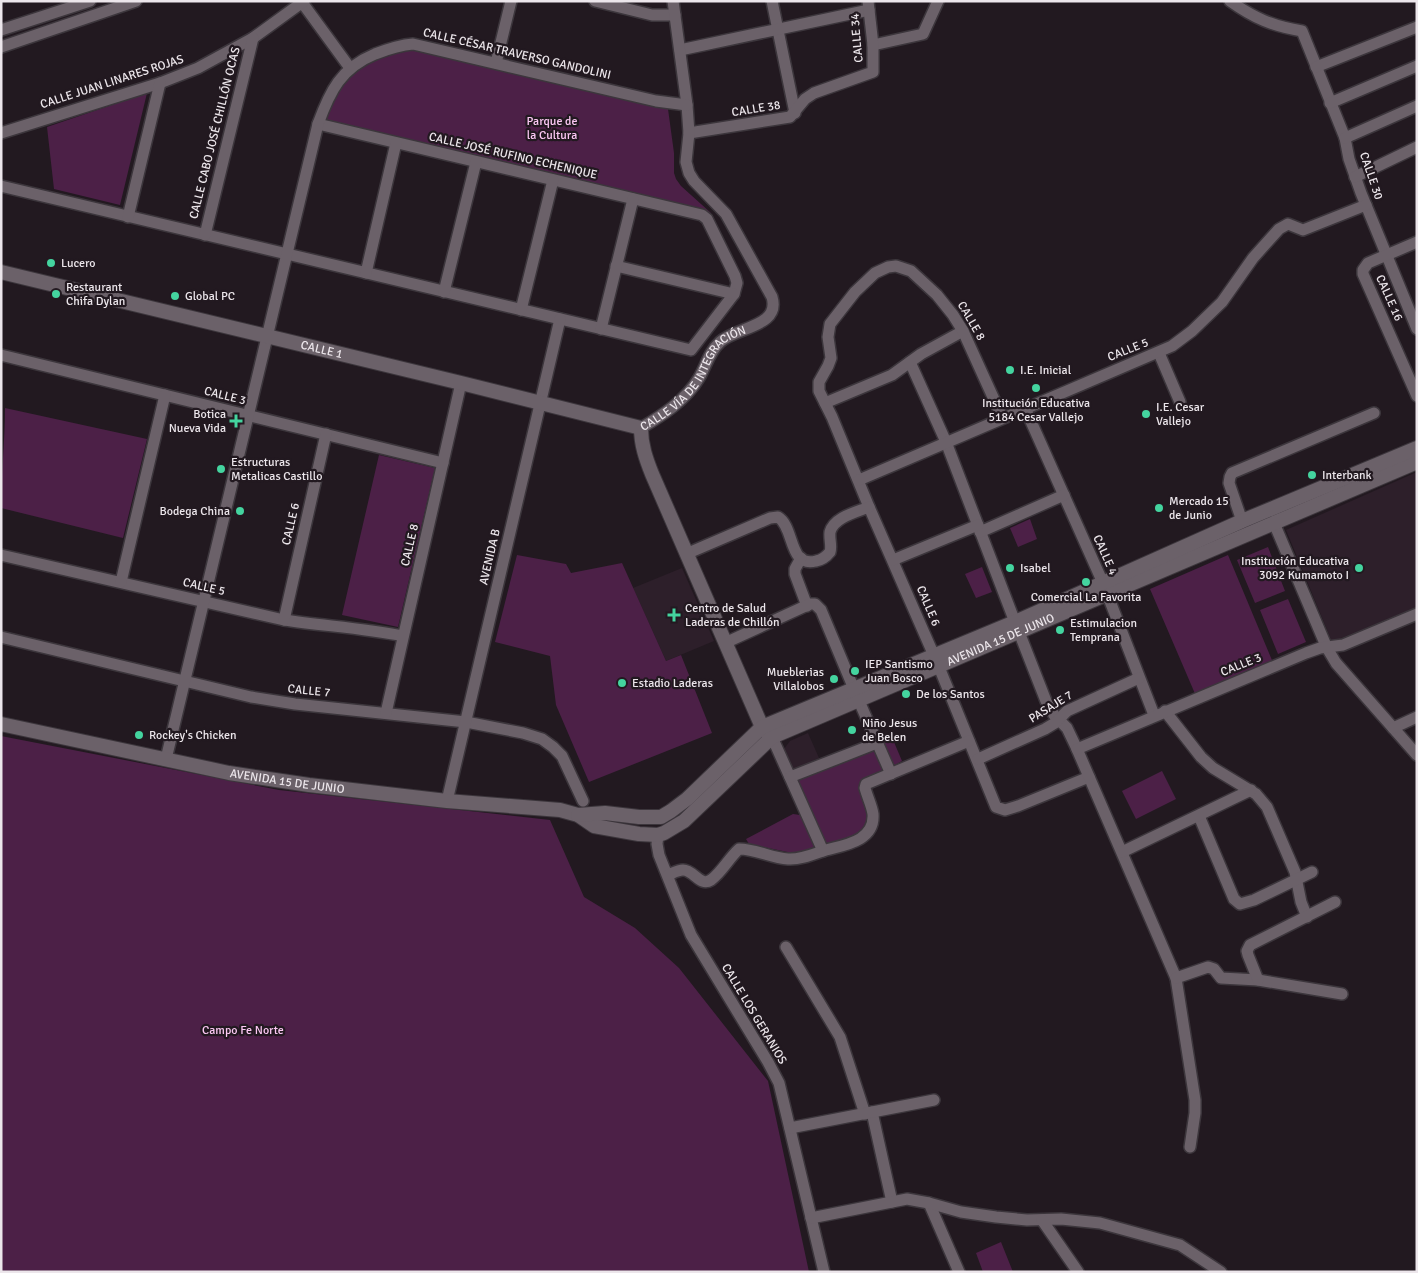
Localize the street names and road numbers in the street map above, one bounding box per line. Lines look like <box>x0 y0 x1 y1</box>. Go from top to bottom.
street label: CALLE 34 <box>847 12 867 63</box>
street label: CALLE CÉSAR TRAVERSO GANDOLINI <box>422 25 612 83</box>
street label: CALLE CABO JOSÉ CHILLÓN OCAS <box>186 45 244 221</box>
street label: CALLE JUAN LINARES ROJAS <box>38 52 186 112</box>
street label: CALLE 38 <box>730 98 782 120</box>
street label: CALLE JOSÉ RUFINO ECHENIQUE <box>427 129 599 183</box>
street label: CALLE 30 <box>1356 150 1386 202</box>
street label: CALLE 16 <box>1372 272 1406 324</box>
street label: CALLE 8 <box>954 299 988 343</box>
street label: CALLE VÍA DE INTEGRACIÓN <box>637 322 748 434</box>
street label: CALLE 5 <box>1105 335 1151 365</box>
street label: CALLE 1 <box>299 337 344 362</box>
street label: CALLE 3 <box>202 384 248 408</box>
street label: CALLE 6 <box>279 501 303 547</box>
street label: CALLE 8 <box>398 522 422 568</box>
street label: AVENIDA B <box>476 528 504 586</box>
street label: CALLE 4 <box>1089 532 1121 578</box>
street label: CALLE 5 <box>181 575 227 599</box>
street label: CALLE 6 <box>913 583 943 629</box>
street label: AVENIDA 15 DE JUNIO <box>944 610 1057 669</box>
street label: CALLE 3 <box>1218 650 1264 680</box>
street label: CALLE 7 <box>287 681 331 701</box>
street label: PASAJE 7 <box>1026 688 1076 726</box>
street label: AVENIDA 15 DE JUNIO <box>229 766 345 797</box>
street label: CALLE LOS GERANIOS <box>718 961 790 1067</box>

